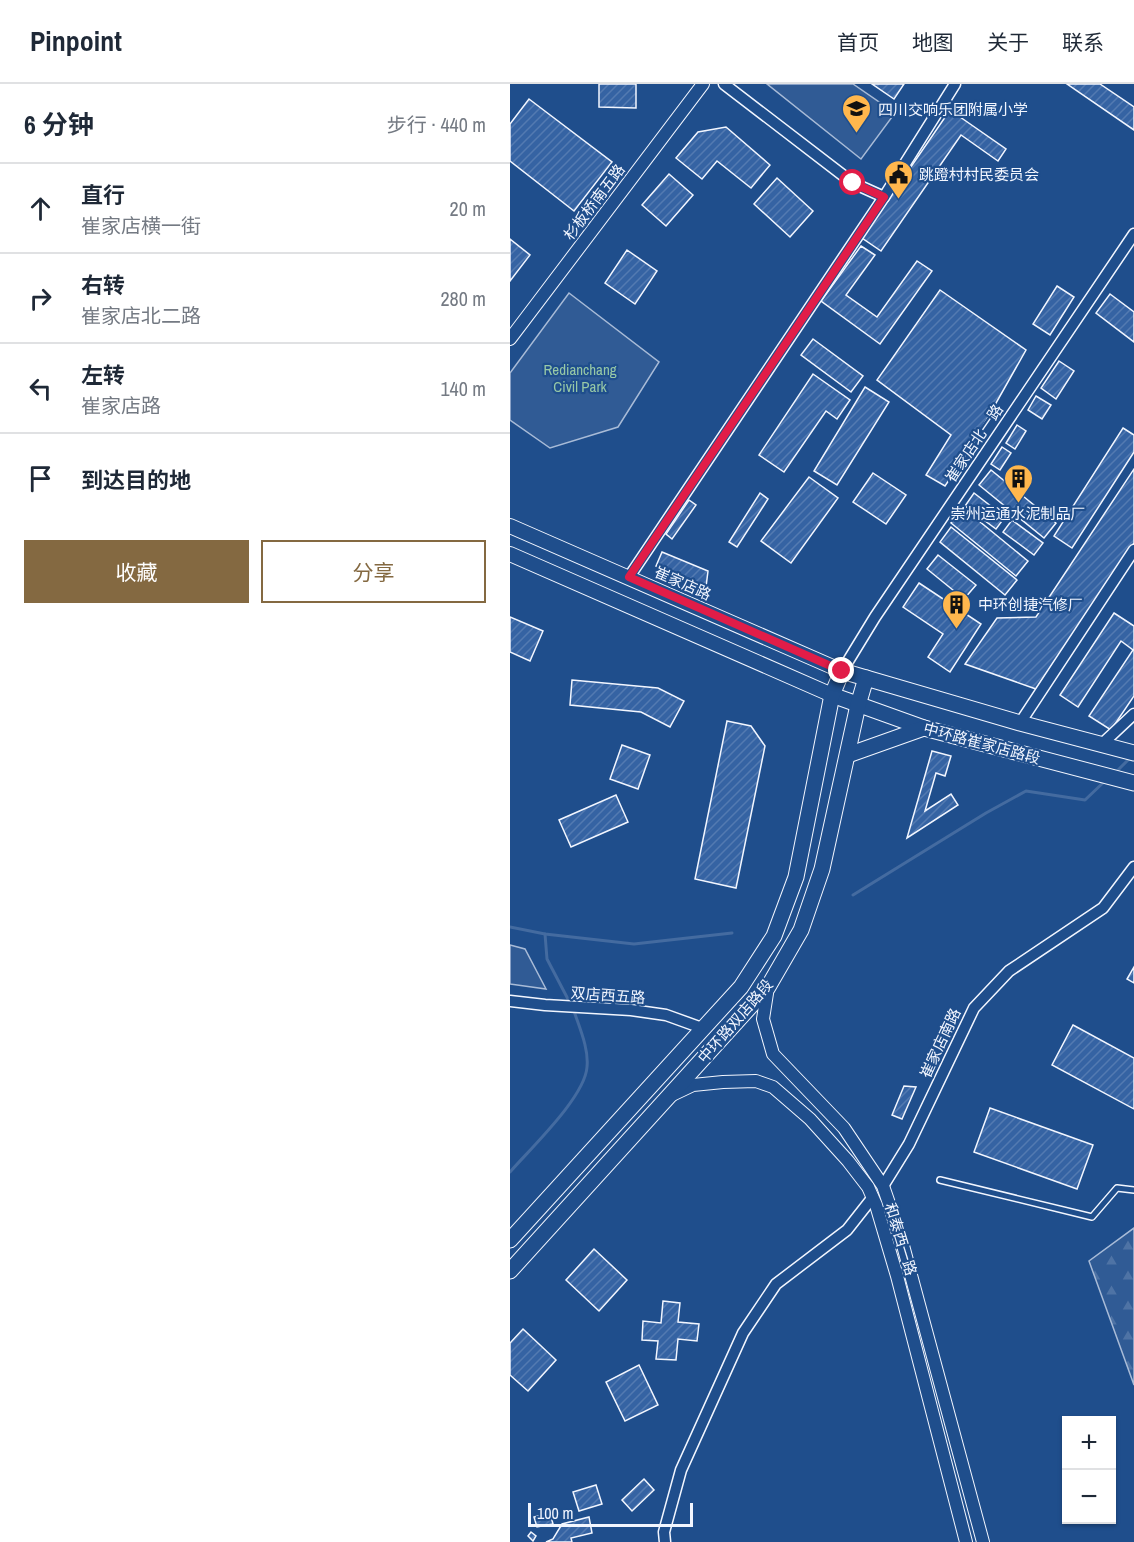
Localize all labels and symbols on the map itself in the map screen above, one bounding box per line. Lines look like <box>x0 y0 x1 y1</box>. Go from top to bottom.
school or university icon: 四川交响乐团附属小学 <box>841 93 873 135</box>
place label: 四川交响乐团附属小学 <box>878 99 1028 120</box>
public building icon: 跳蹬村村民委员会 <box>882 158 914 200</box>
street label: 杉板桥南五路 <box>559 160 629 244</box>
place label: 跳蹬村村民委员会 <box>919 164 1039 185</box>
route start <box>839 169 865 195</box>
park label: Redianchang Civil Park <box>543 359 617 397</box>
street label: 崔家店北一路 <box>940 400 1008 486</box>
building icon: 崇州运通水泥制品厂 <box>1002 462 1034 504</box>
place label: 崇州运通水泥制品厂 <box>950 503 1086 524</box>
street label: 崔家店路 <box>651 561 715 605</box>
building icon: 中环创捷汽修厂 <box>941 588 973 630</box>
place label: 中环创捷汽修厂 <box>978 594 1083 615</box>
route end <box>828 657 854 683</box>
street label: 中环路崔家店路段 <box>921 717 1043 769</box>
street label: 中环路双店路段 <box>693 974 777 1068</box>
street label: 双店西五路 <box>570 982 646 1008</box>
street label: 崔家店南路 <box>915 1005 965 1081</box>
street label: 和泰西一路 <box>880 1200 922 1278</box>
scale bar <box>528 1500 693 1528</box>

